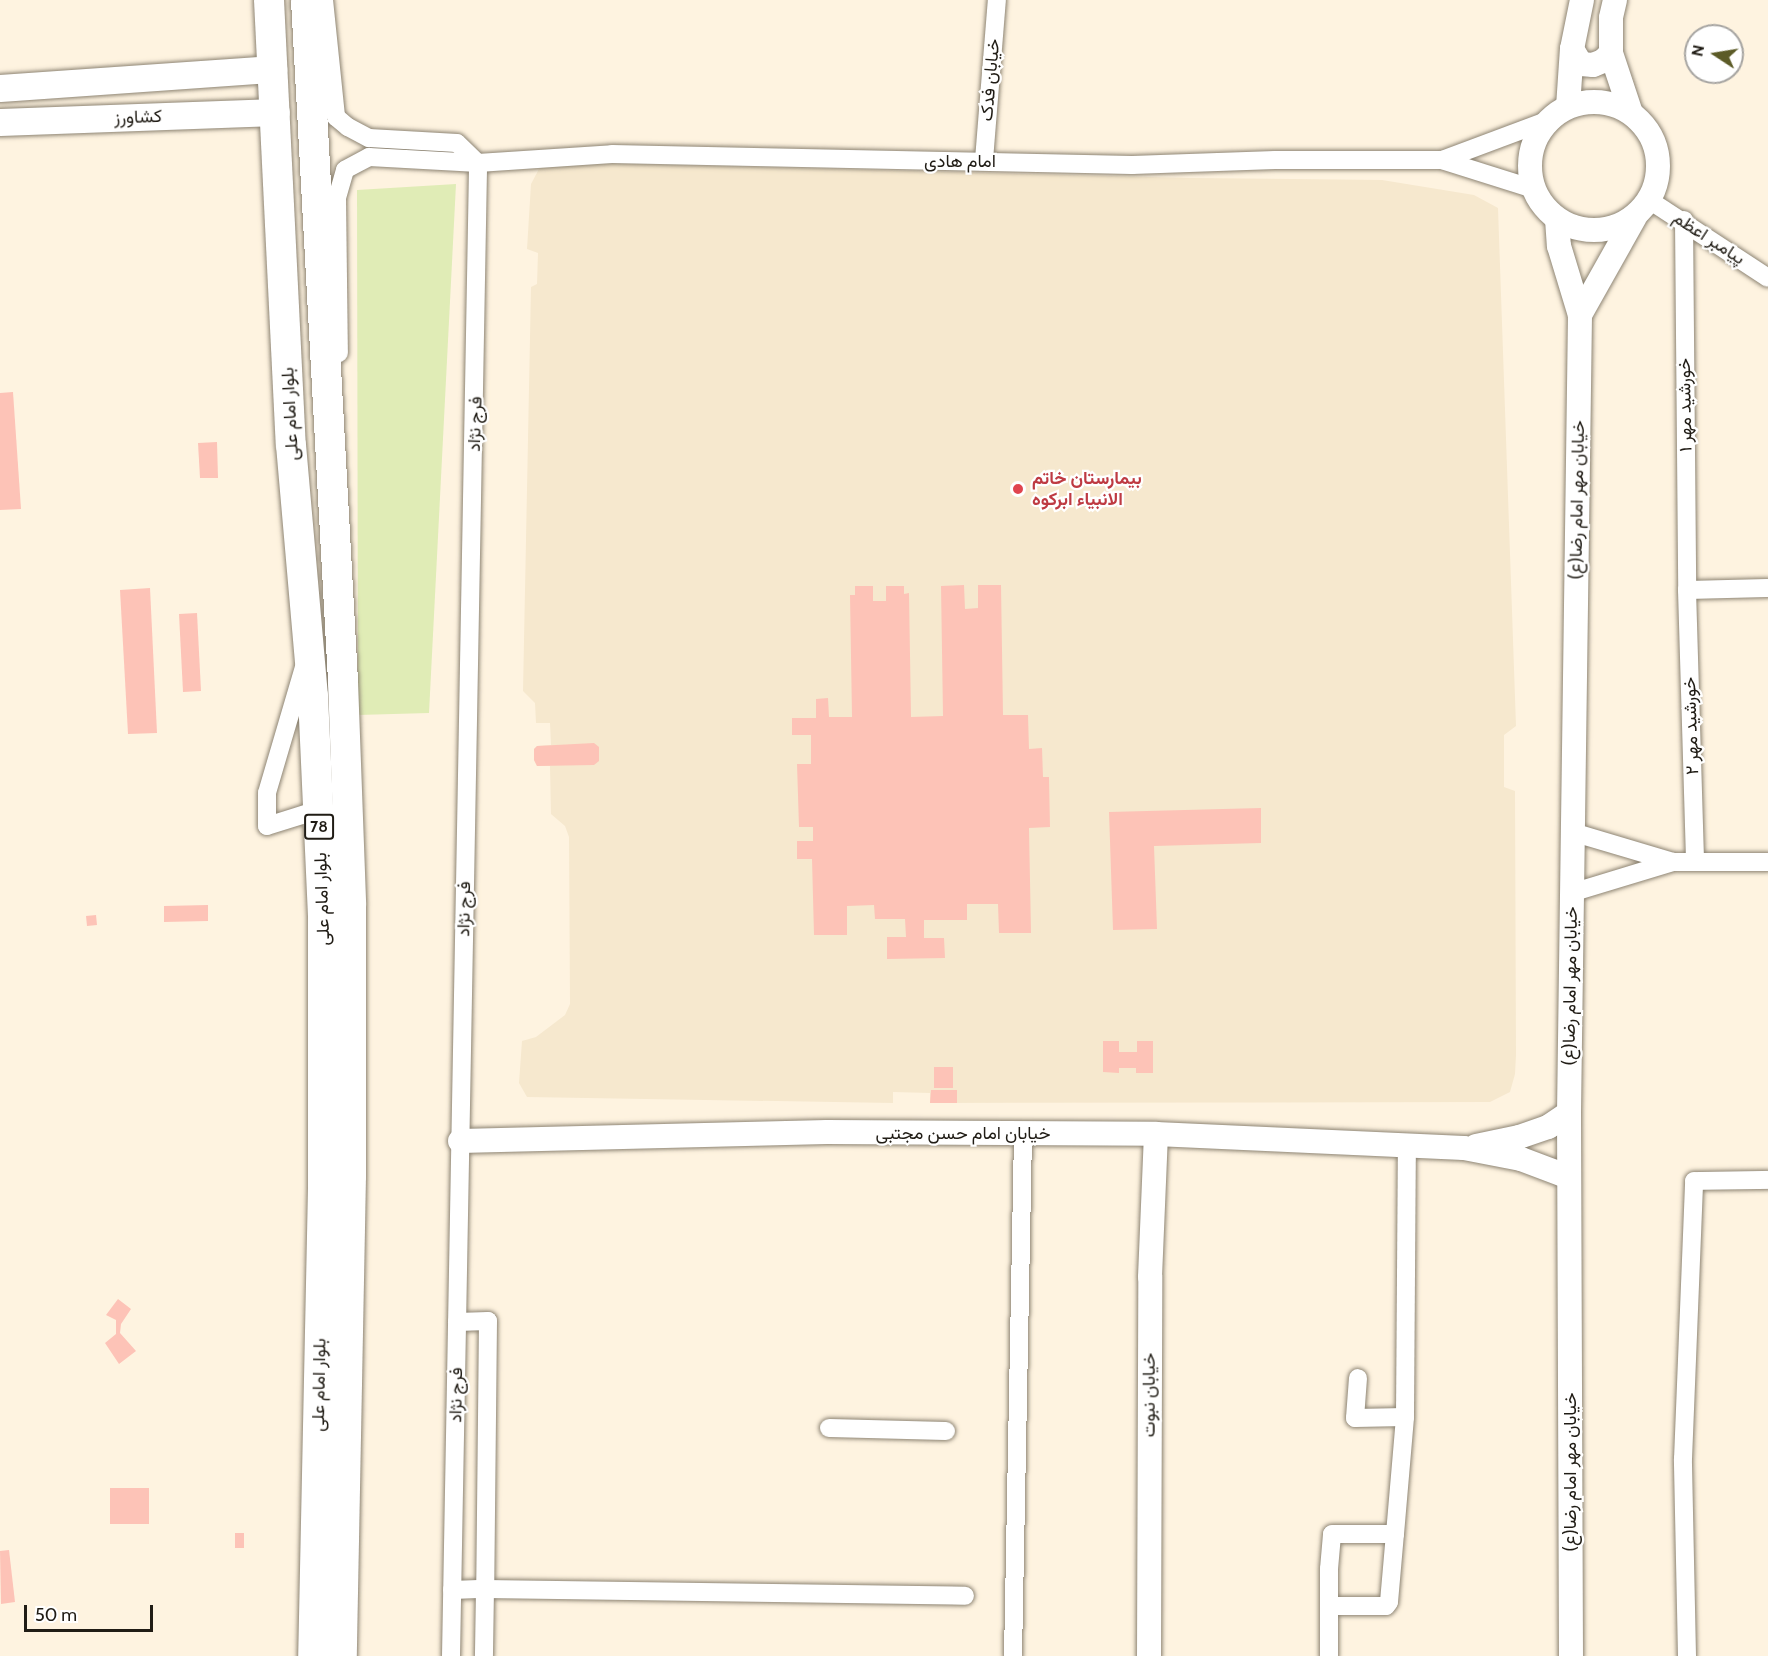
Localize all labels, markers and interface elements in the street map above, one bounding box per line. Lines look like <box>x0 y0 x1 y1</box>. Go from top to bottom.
north arrow <box>1684 24 1744 84</box>
street label: خیابان فدک <box>976 38 1004 122</box>
text: N <box>1687 43 1708 58</box>
street label: کشاورز <box>114 105 162 129</box>
street label: امام هادی <box>924 150 996 172</box>
street label: پیامبر اعظم <box>1669 207 1749 269</box>
street label: خورشید مهر ۱ <box>1673 358 1697 452</box>
street label: بلوار امام علی <box>277 367 303 461</box>
street label: فرج نژاد <box>463 396 487 452</box>
street label: خیابان مهر امام رضا(ع) <box>1565 420 1589 580</box>
place label: بیمارستان خاتم الانبیاء ابرکوه <box>1032 468 1142 510</box>
marker: بیمارستان خاتم الانبیاء ابرکوه <box>1009 480 1027 498</box>
street label: خورشید مهر ۲ <box>1678 677 1704 775</box>
road number: 78 <box>304 814 334 840</box>
street label: بلوار امام علی <box>310 852 334 946</box>
street label: فرج نژاد <box>453 881 475 937</box>
street label: خیابان مهر امام رضا(ع) <box>1558 906 1582 1066</box>
street label: خیابان امام حسن مجتبی <box>876 1122 1050 1144</box>
street label: بلوار امام علی <box>307 1338 331 1432</box>
street label: خیابان نبوت <box>1138 1353 1160 1437</box>
street label: فرج نژاد <box>445 1367 467 1423</box>
street label: خیابان مهر امام رضا(ع) <box>1559 1392 1581 1552</box>
scale bar <box>27 1593 156 1631</box>
text: 50 m <box>35 1604 77 1626</box>

